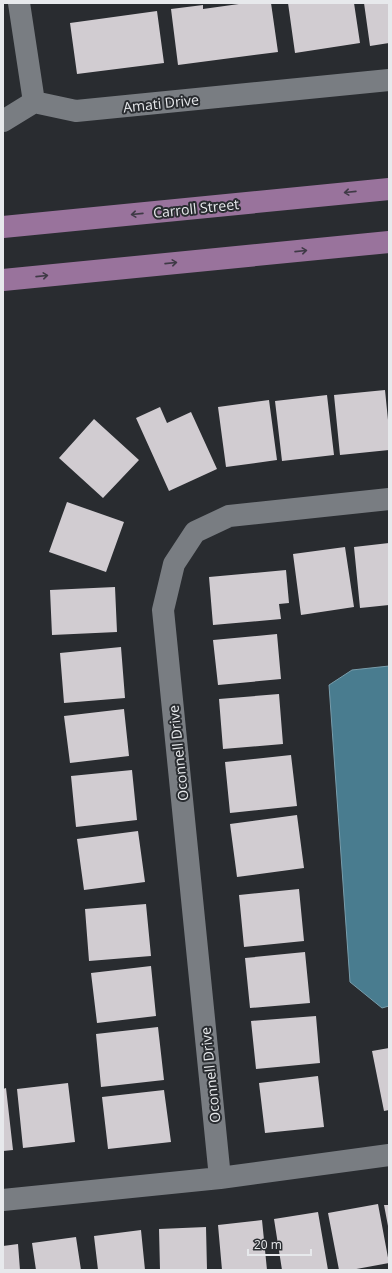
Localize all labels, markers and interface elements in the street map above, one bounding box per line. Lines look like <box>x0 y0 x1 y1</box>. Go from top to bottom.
street label: Amati Drive <box>122 90 200 116</box>
one-way arrow <box>344 189 357 196</box>
street label: Carroll Street <box>152 194 240 222</box>
one-way arrow <box>131 210 144 217</box>
one-way arrow <box>294 247 307 254</box>
one-way arrow <box>164 260 177 267</box>
one-way arrow <box>35 272 48 280</box>
street label: Oconnell Drive <box>164 704 192 802</box>
street label: Oconnell Drive <box>196 1026 224 1124</box>
scale bar <box>248 1231 311 1257</box>
text: 20 m <box>254 1236 282 1253</box>

